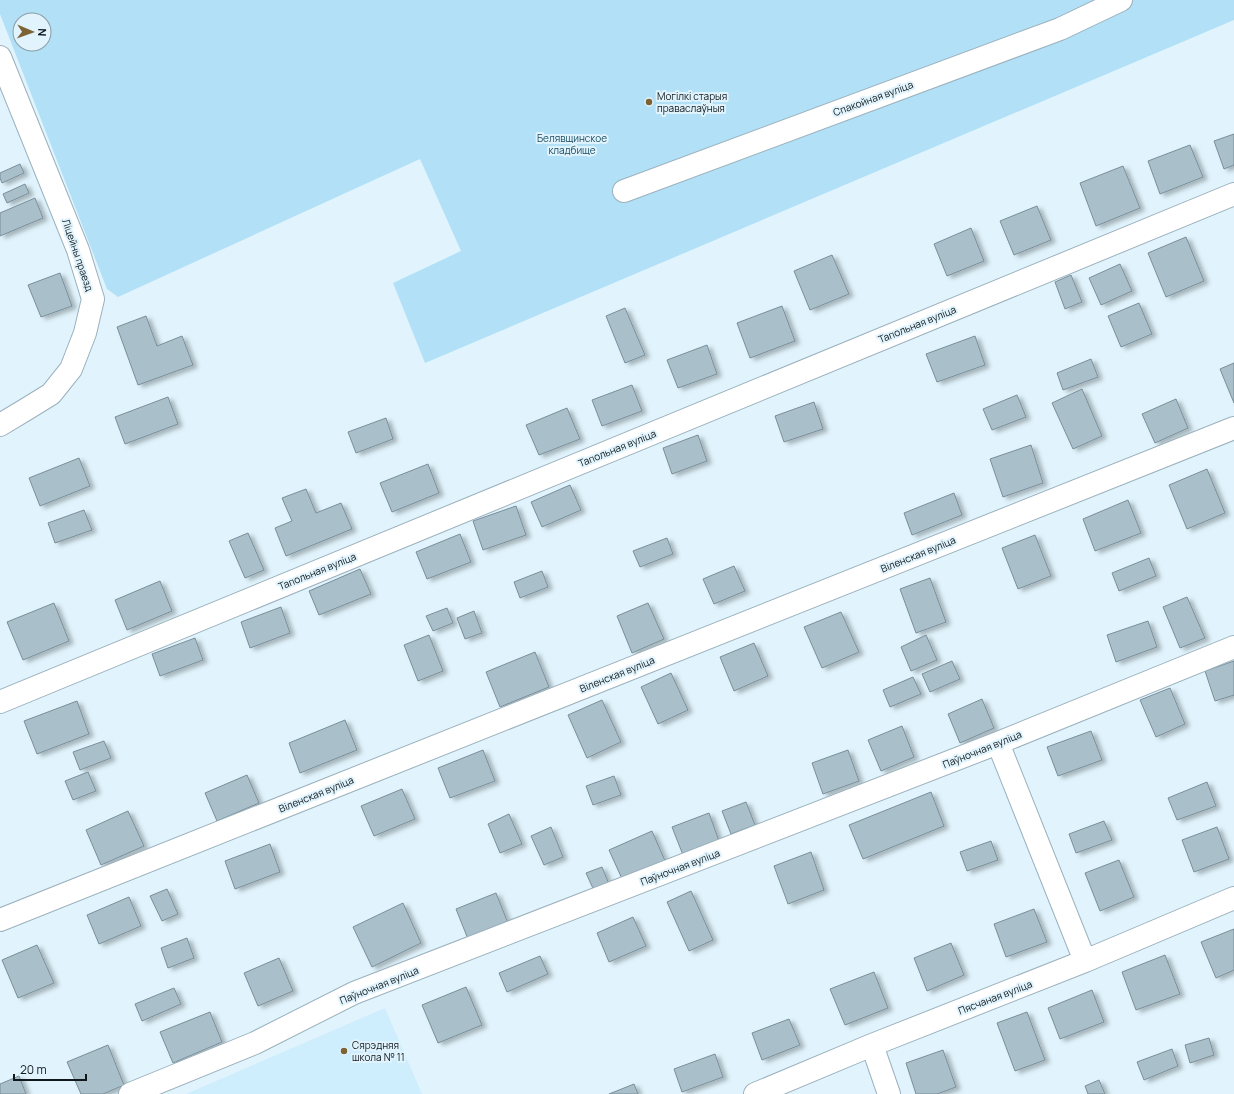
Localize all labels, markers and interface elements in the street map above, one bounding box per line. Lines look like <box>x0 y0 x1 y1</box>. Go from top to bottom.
north arrow <box>12 12 52 52</box>
text: N <box>35 28 50 37</box>
street label: Спакойная вуліца <box>831 77 915 119</box>
place label: Могілкі старыя праваслаўныя <box>657 89 727 115</box>
marker: Могілкі старыя праваслаўныя <box>644 97 654 107</box>
park label: Белявщинское кладбище <box>537 131 607 157</box>
street label: Ліцейны праезд <box>59 217 97 293</box>
street label: Тапольная вуліца <box>876 302 958 346</box>
street label: Тапольная вуліца <box>576 426 658 470</box>
street label: Віленская вуліца <box>878 533 958 575</box>
street label: Тапольная вуліца <box>276 549 358 593</box>
street label: Віленская вуліца <box>577 653 657 695</box>
street label: Паўночная вуліца <box>940 727 1024 771</box>
street label: Віленская вуліца <box>276 773 356 815</box>
street label: Паўночная вуліца <box>638 845 722 889</box>
street label: Паўночная вуліца <box>337 963 421 1007</box>
street label: Пясчаная вуліца <box>956 976 1034 1018</box>
place label: Сярэдняя школа № 11 <box>352 1038 405 1064</box>
marker: Сярэдняя школа № 11 <box>339 1046 349 1056</box>
scale bar <box>14 1056 86 1082</box>
text: 20 m <box>20 1061 47 1078</box>

